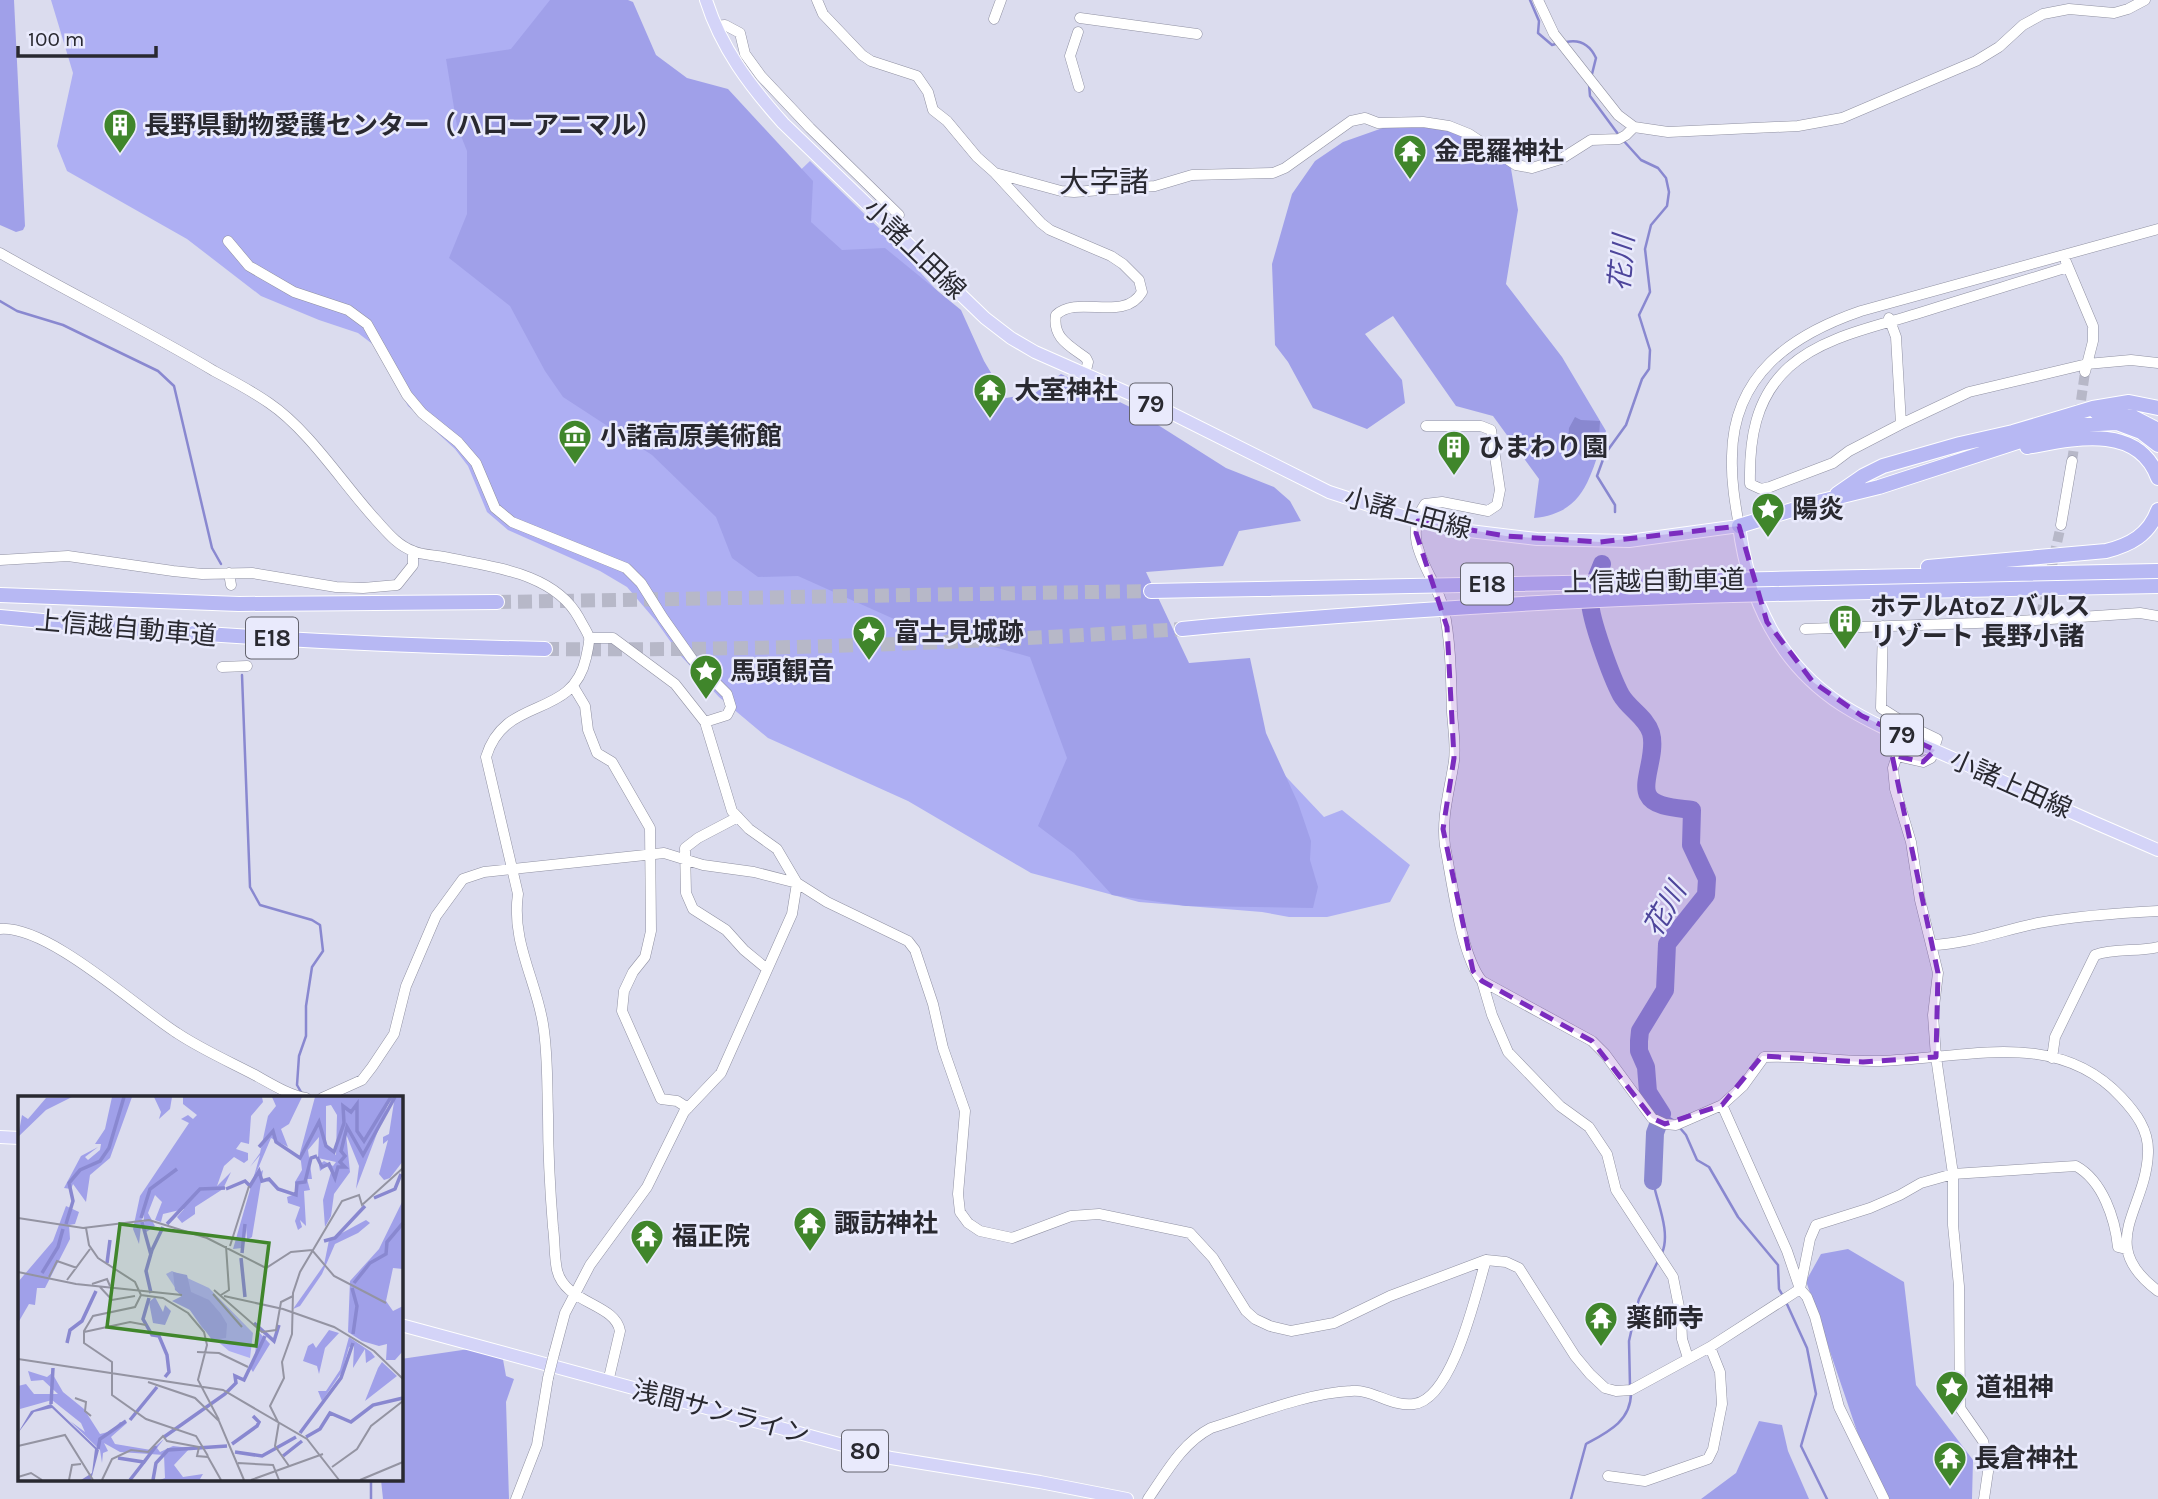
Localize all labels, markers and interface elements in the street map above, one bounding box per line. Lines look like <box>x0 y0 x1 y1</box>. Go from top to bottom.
scale bar <box>18 14 156 58</box>
text: 100 m <box>28 27 85 51</box>
building icon: 長野県動物愛護センター（ハローアニマル） <box>101 106 139 155</box>
place label: 長野県動物愛護センター（ハローアニマル） <box>144 110 662 141</box>
temple icon: 金毘羅神社 <box>1391 132 1429 181</box>
place label: 金毘羅神社 <box>1434 136 1564 167</box>
district label: 大字諸 <box>1059 164 1149 200</box>
street label: 小諸上田線 <box>857 193 972 306</box>
water label: 花川 <box>1603 231 1641 292</box>
temple icon: 大室神社 <box>971 371 1009 420</box>
place label: 大室神社 <box>1014 375 1118 406</box>
road number: 79 <box>1130 384 1172 424</box>
museum icon: 小諸高原美術館 <box>556 417 594 466</box>
place label: 小諸高原美術館 <box>600 421 782 452</box>
building icon: ひまわり園 <box>1435 428 1473 477</box>
place label: ひまわり園 <box>1478 432 1608 463</box>
street label: 小諸上田線 <box>1341 482 1475 545</box>
place icon: 陽炎 <box>1749 490 1787 539</box>
place label: 陽炎 <box>1792 494 1844 525</box>
road number: E18 <box>1461 564 1513 604</box>
street label: 上信越自動車道 <box>1563 564 1745 599</box>
place label: ホテルAtoZ バルス リゾート 長野小諸 <box>1870 591 2090 652</box>
building icon: ホテルAtoZ バルス リゾート 長野小諸 <box>1826 602 1864 651</box>
street label: 上信越自動車道 <box>34 605 218 652</box>
place icon: 富士見城跡 <box>850 613 888 662</box>
place label: 富士見城跡 <box>894 617 1024 648</box>
road number: E18 <box>246 618 298 658</box>
place icon: 馬頭観音 <box>687 652 725 701</box>
place label: 馬頭観音 <box>730 656 834 687</box>
road number: 79 <box>1881 714 1923 756</box>
street label: 小諸上田線 <box>1945 744 2076 825</box>
water label: 花川 <box>1636 874 1694 942</box>
inset map <box>18 1096 402 1482</box>
temple icon: 諏訪神社 <box>791 1204 829 1253</box>
place label: 諏訪神社 <box>834 1208 938 1239</box>
temple icon: 福正院 <box>628 1217 666 1266</box>
place label: 福正院 <box>672 1221 750 1252</box>
temple icon: 薬師寺 <box>1582 1299 1620 1348</box>
place label: 薬師寺 <box>1626 1303 1704 1334</box>
place icon: 道祖神 <box>1933 1368 1971 1417</box>
place label: 道祖神 <box>1976 1372 2054 1403</box>
street label: 浅間サンライン <box>629 1374 813 1451</box>
road number: 80 <box>842 1430 888 1471</box>
temple icon: 長倉神社 <box>1931 1439 1969 1488</box>
place label: 長倉神社 <box>1974 1443 2078 1474</box>

